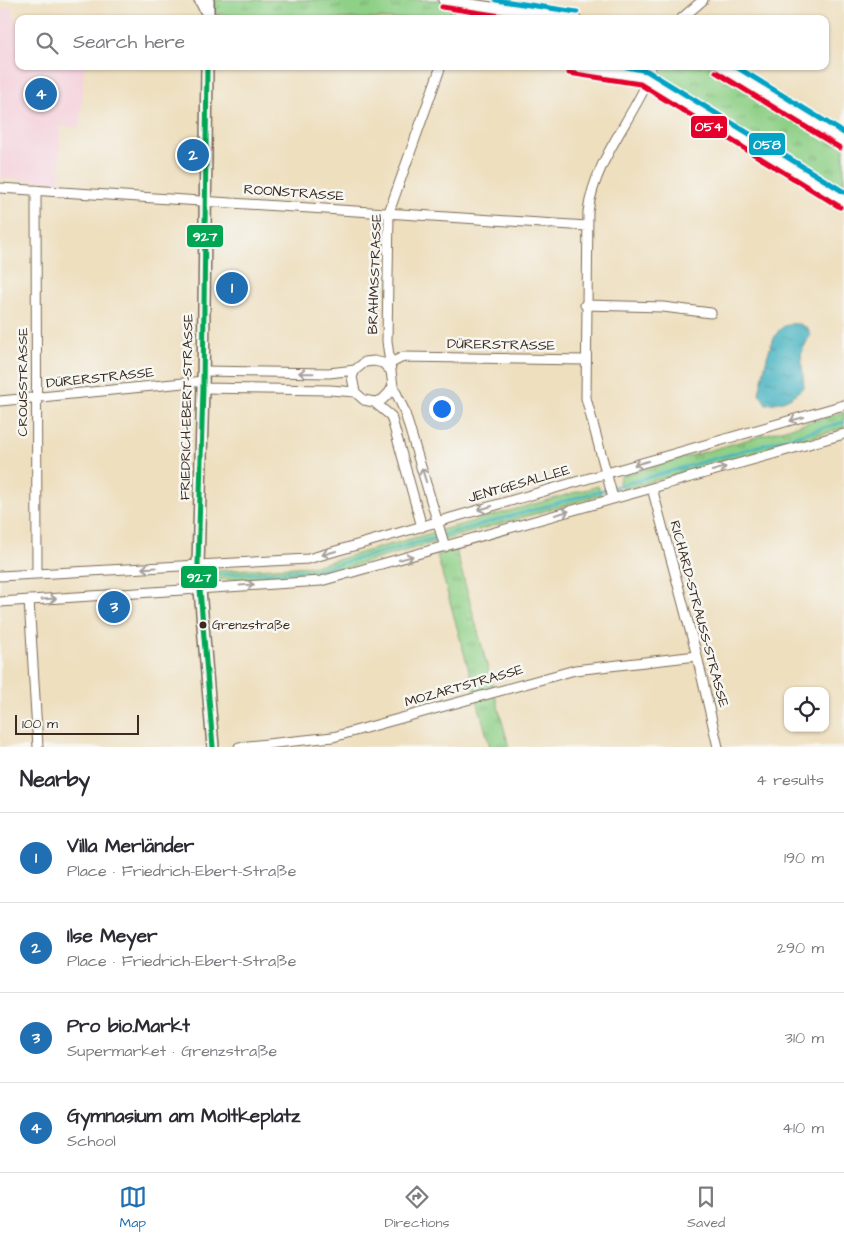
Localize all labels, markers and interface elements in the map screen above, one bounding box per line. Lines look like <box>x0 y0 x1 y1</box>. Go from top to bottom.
search box <box>15 15 829 70</box>
icon: search <box>33 29 61 57</box>
text: Search here <box>73 29 185 56</box>
pin: 4 <box>25 75 57 113</box>
line badge: 054 <box>690 115 728 139</box>
text: 054 <box>695 117 724 137</box>
line badge: 058 <box>748 132 786 156</box>
text: 058 <box>753 135 781 155</box>
pin: 2 <box>177 136 209 174</box>
street label: ROONSTRASSE <box>243 180 346 207</box>
street label: BRAHMSSTRASSE <box>363 213 387 335</box>
line badge: 927 <box>186 224 224 248</box>
text: 927 <box>193 227 218 247</box>
pin: 1 <box>216 269 248 307</box>
street label: FRIEDRICH-EBERT-STRASSE <box>175 313 199 500</box>
street label: CROUSSTRASSE <box>13 327 33 437</box>
street label: DÜRERSTRASSE <box>447 334 556 356</box>
street label: DÜRERSTRASSE <box>45 362 156 394</box>
one-way arrow <box>299 368 315 378</box>
your location <box>429 396 455 422</box>
one-way arrow <box>790 414 806 424</box>
one-way arrow <box>633 458 649 468</box>
street label: JENTGESALLEE <box>466 460 573 508</box>
one-way arrow <box>711 464 727 474</box>
one-way arrow <box>419 468 429 484</box>
one-way arrow <box>477 504 493 514</box>
one-way arrow <box>554 507 570 517</box>
street label: RICHARD-STRAUSS-STRASSE <box>664 518 734 710</box>
one-way arrow <box>321 549 337 559</box>
one-way arrow <box>398 552 414 562</box>
one-way arrow <box>142 563 158 572</box>
line badge: 927 <box>180 565 218 589</box>
text: 927 <box>187 568 212 588</box>
one-way arrow <box>239 580 255 589</box>
pin: 3 <box>98 588 130 626</box>
one-way arrow <box>40 594 56 603</box>
place label: Grenzstraße <box>212 616 290 634</box>
marker: Grenzstraße <box>198 620 208 630</box>
street label: MOZARTSTRASSE <box>402 659 526 713</box>
map controls <box>784 687 829 732</box>
button: locate <box>784 687 829 732</box>
scale bar <box>15 712 139 735</box>
text: 100 m <box>22 714 58 734</box>
text: Nearby <box>20 765 90 794</box>
text: 4 results <box>756 769 824 791</box>
text: Villa Merländer <box>67 833 194 860</box>
text: 1 <box>35 847 37 869</box>
text: 190 m <box>784 847 824 869</box>
text: Place · Friedrich-Ebert-Straße <box>67 860 296 882</box>
text: Ilse Meyer <box>67 923 157 950</box>
text: 2 <box>31 937 41 959</box>
text: 290 m <box>777 937 824 959</box>
text: Place · Friedrich-Ebert-Straße <box>67 950 296 972</box>
text: Pro bio.Markt <box>67 1013 190 1040</box>
text: 3 <box>32 1027 40 1049</box>
text: 310 m <box>785 1027 824 1049</box>
text: Supermarket · Grenzstraße <box>67 1040 277 1062</box>
text: Gymnasium am Moltkeplatz <box>67 1103 300 1130</box>
text: 4 <box>31 1117 41 1139</box>
text: 410 m <box>782 1117 824 1139</box>
text: School <box>67 1130 116 1152</box>
tab: Map <box>119 1183 147 1233</box>
tab: Directions <box>384 1183 449 1233</box>
tab: Saved <box>687 1183 725 1233</box>

